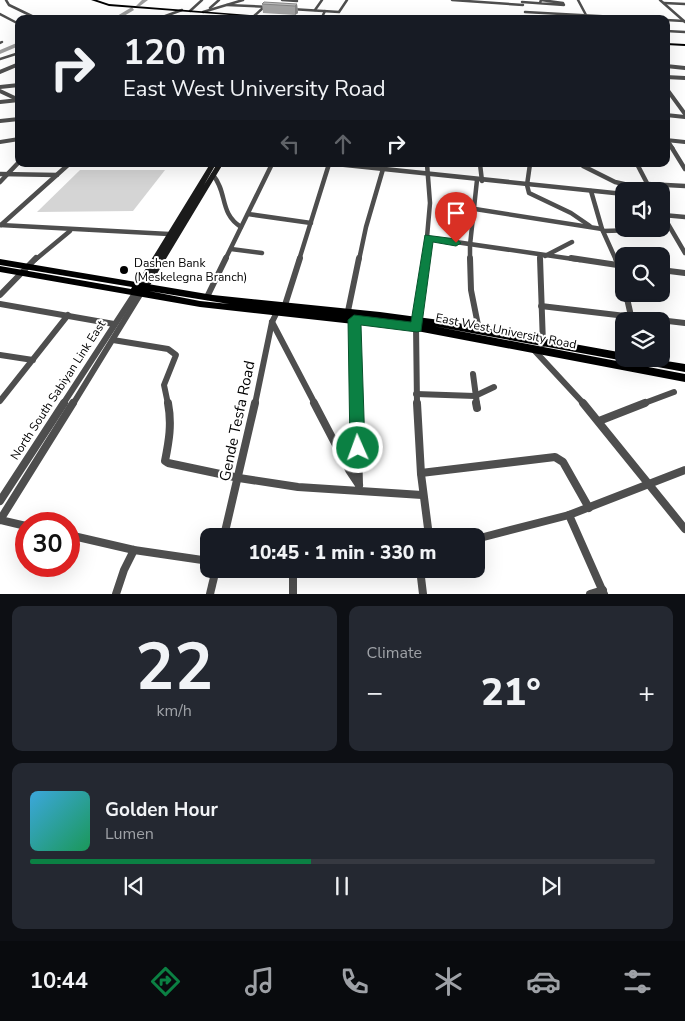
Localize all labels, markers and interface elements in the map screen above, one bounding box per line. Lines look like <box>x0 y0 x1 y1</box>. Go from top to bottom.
text: 120 m <box>123 29 226 76</box>
icon: right <box>40 35 105 100</box>
text: East West University Road <box>123 74 386 104</box>
icon: left <box>276 130 304 158</box>
icon: ahead <box>329 130 357 158</box>
icon: right <box>382 130 410 158</box>
map controls <box>615 182 670 367</box>
button: sound <box>615 182 670 237</box>
pin <box>435 192 477 243</box>
icon: arrive <box>442 199 470 227</box>
button: search <box>615 247 670 302</box>
place label: Dashen Bank (Meskelegna Branch) <box>134 255 247 285</box>
marker: Dashen Bank (Meskelegna Branch) <box>118 264 130 276</box>
street label: East West University Road <box>434 309 578 353</box>
button: layers <box>615 312 670 367</box>
street label: North South Sabiyan Link East <box>7 316 110 463</box>
street label: Gende Tesfa Road <box>214 359 260 483</box>
position arrow <box>331 421 383 473</box>
speed limit sign: 30 <box>15 512 80 577</box>
text: 10:45 · 1 min · 330 m <box>249 540 436 566</box>
text: 22 <box>135 623 213 712</box>
text: Climate <box>367 642 422 664</box>
text: 21° <box>481 667 541 718</box>
text: − <box>367 674 383 712</box>
text: + <box>638 674 655 712</box>
text: km/h <box>157 700 192 722</box>
text: Golden Hour <box>105 797 218 823</box>
text: Lumen <box>105 823 154 845</box>
icon: previous <box>120 872 148 900</box>
icon: pause <box>328 872 356 900</box>
icon: next <box>537 872 565 900</box>
icon: directions <box>148 964 183 999</box>
icon: music <box>242 964 277 999</box>
icon: phone <box>337 964 372 999</box>
icon: climate <box>431 964 466 999</box>
icon: car <box>526 964 561 999</box>
icon: filters <box>620 964 655 999</box>
text: 10:44 <box>30 966 88 996</box>

